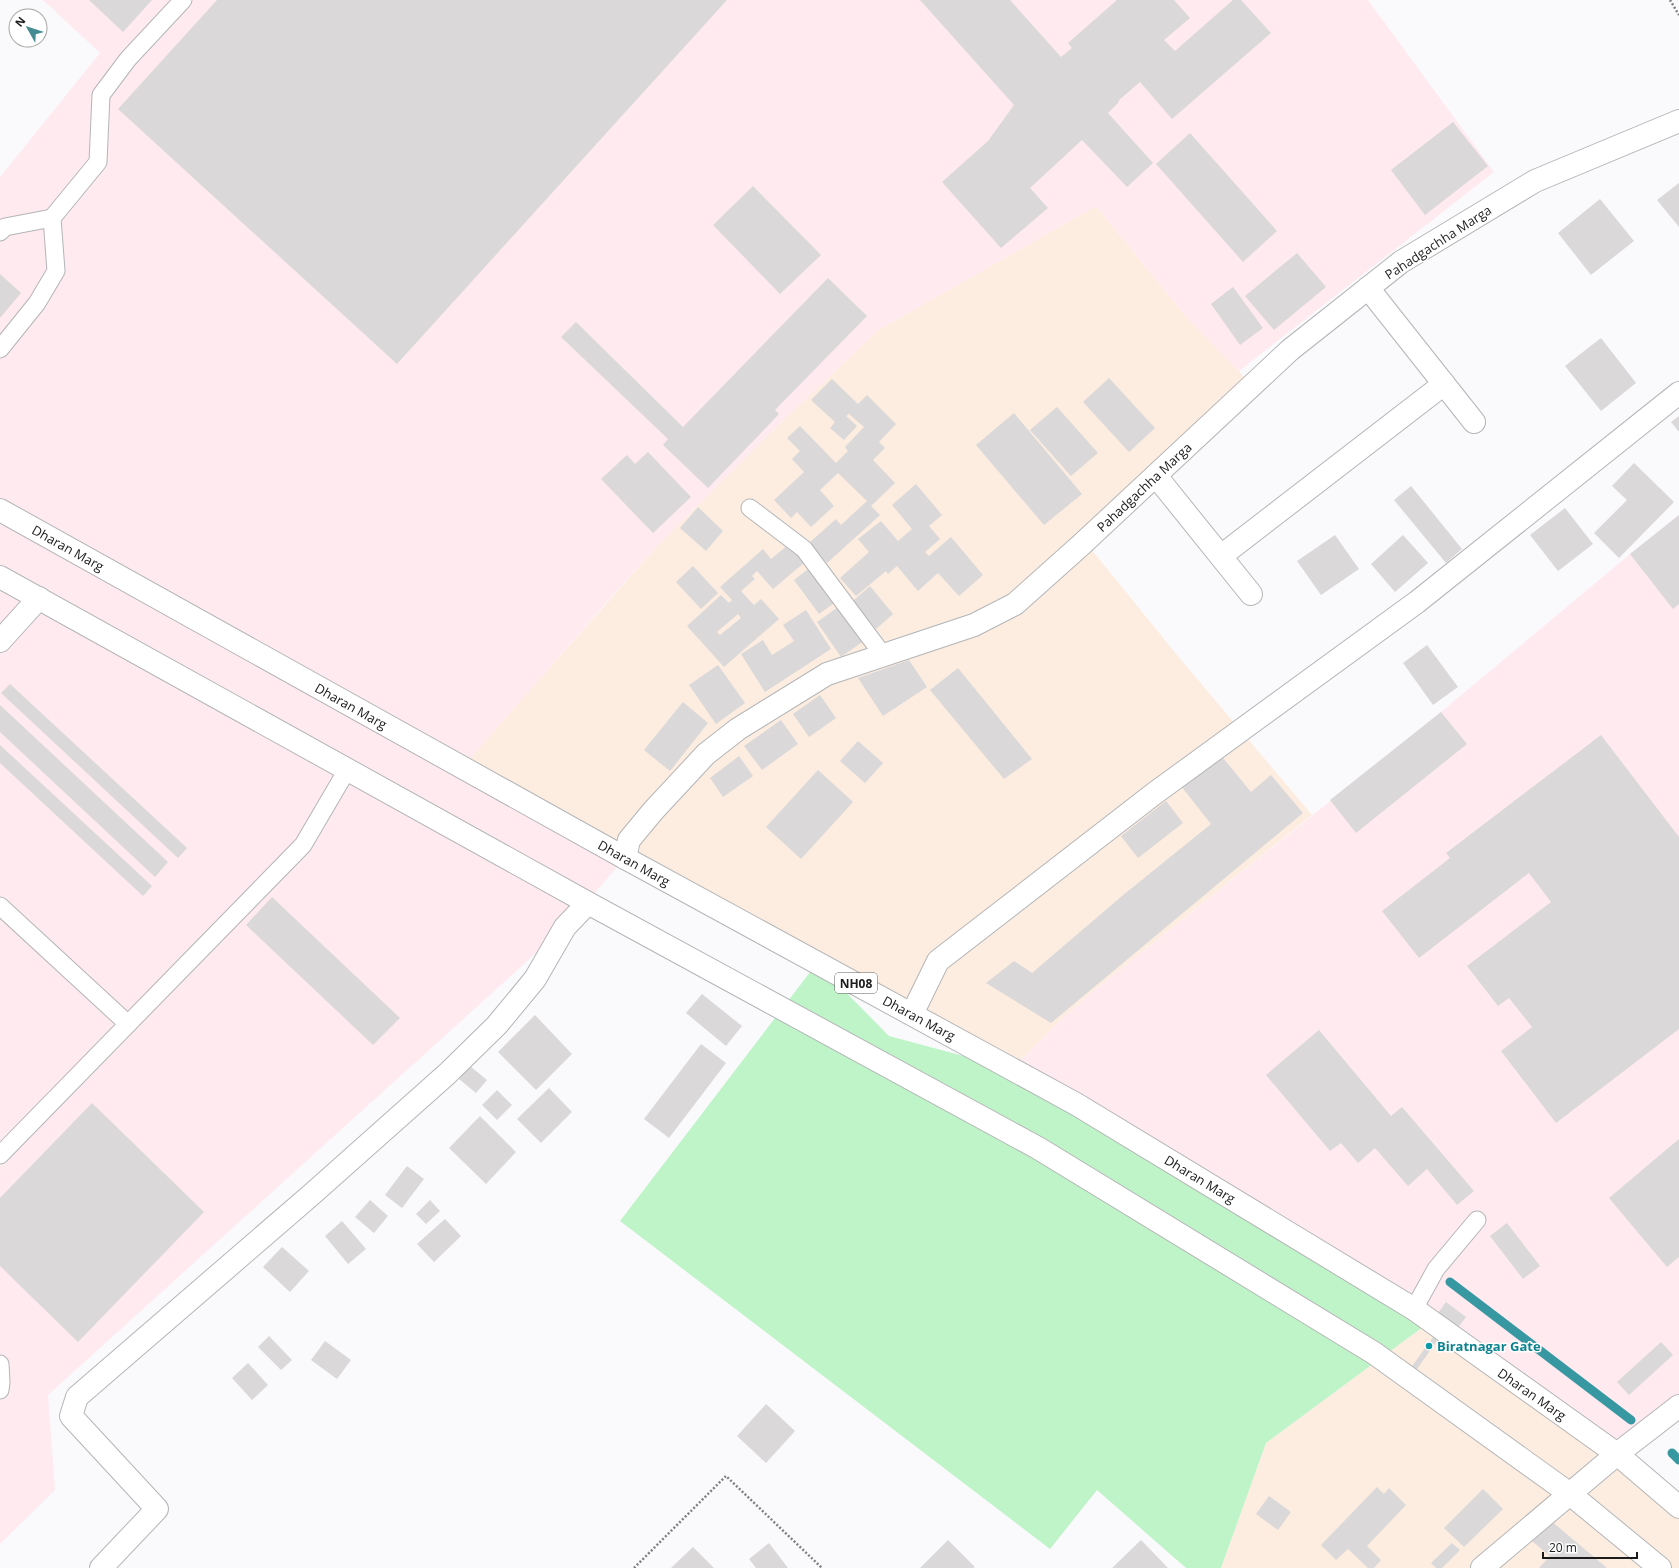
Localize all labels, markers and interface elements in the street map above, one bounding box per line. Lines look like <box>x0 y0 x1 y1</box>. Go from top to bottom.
north arrow <box>8 8 48 48</box>
text: N <box>11 13 28 30</box>
street label: Pahadgachha Marga <box>1381 201 1495 283</box>
street label: Pahadgachha Marga <box>1093 438 1195 536</box>
street label: Dharan Marg <box>29 521 107 575</box>
street label: Dharan Marg <box>312 679 390 733</box>
street label: Dharan Marg <box>595 836 673 890</box>
road number: NH08 <box>835 973 877 993</box>
street label: Dharan Marg <box>880 991 958 1045</box>
street label: Dharan Marg <box>1161 1151 1239 1207</box>
place label: Biratnagar Gate <box>1437 1337 1541 1355</box>
marker: Biratnagar Gate <box>1424 1341 1434 1351</box>
street label: Dharan Marg <box>1494 1364 1570 1424</box>
scale bar <box>1543 1534 1637 1560</box>
text: 20 m <box>1549 1539 1577 1556</box>

